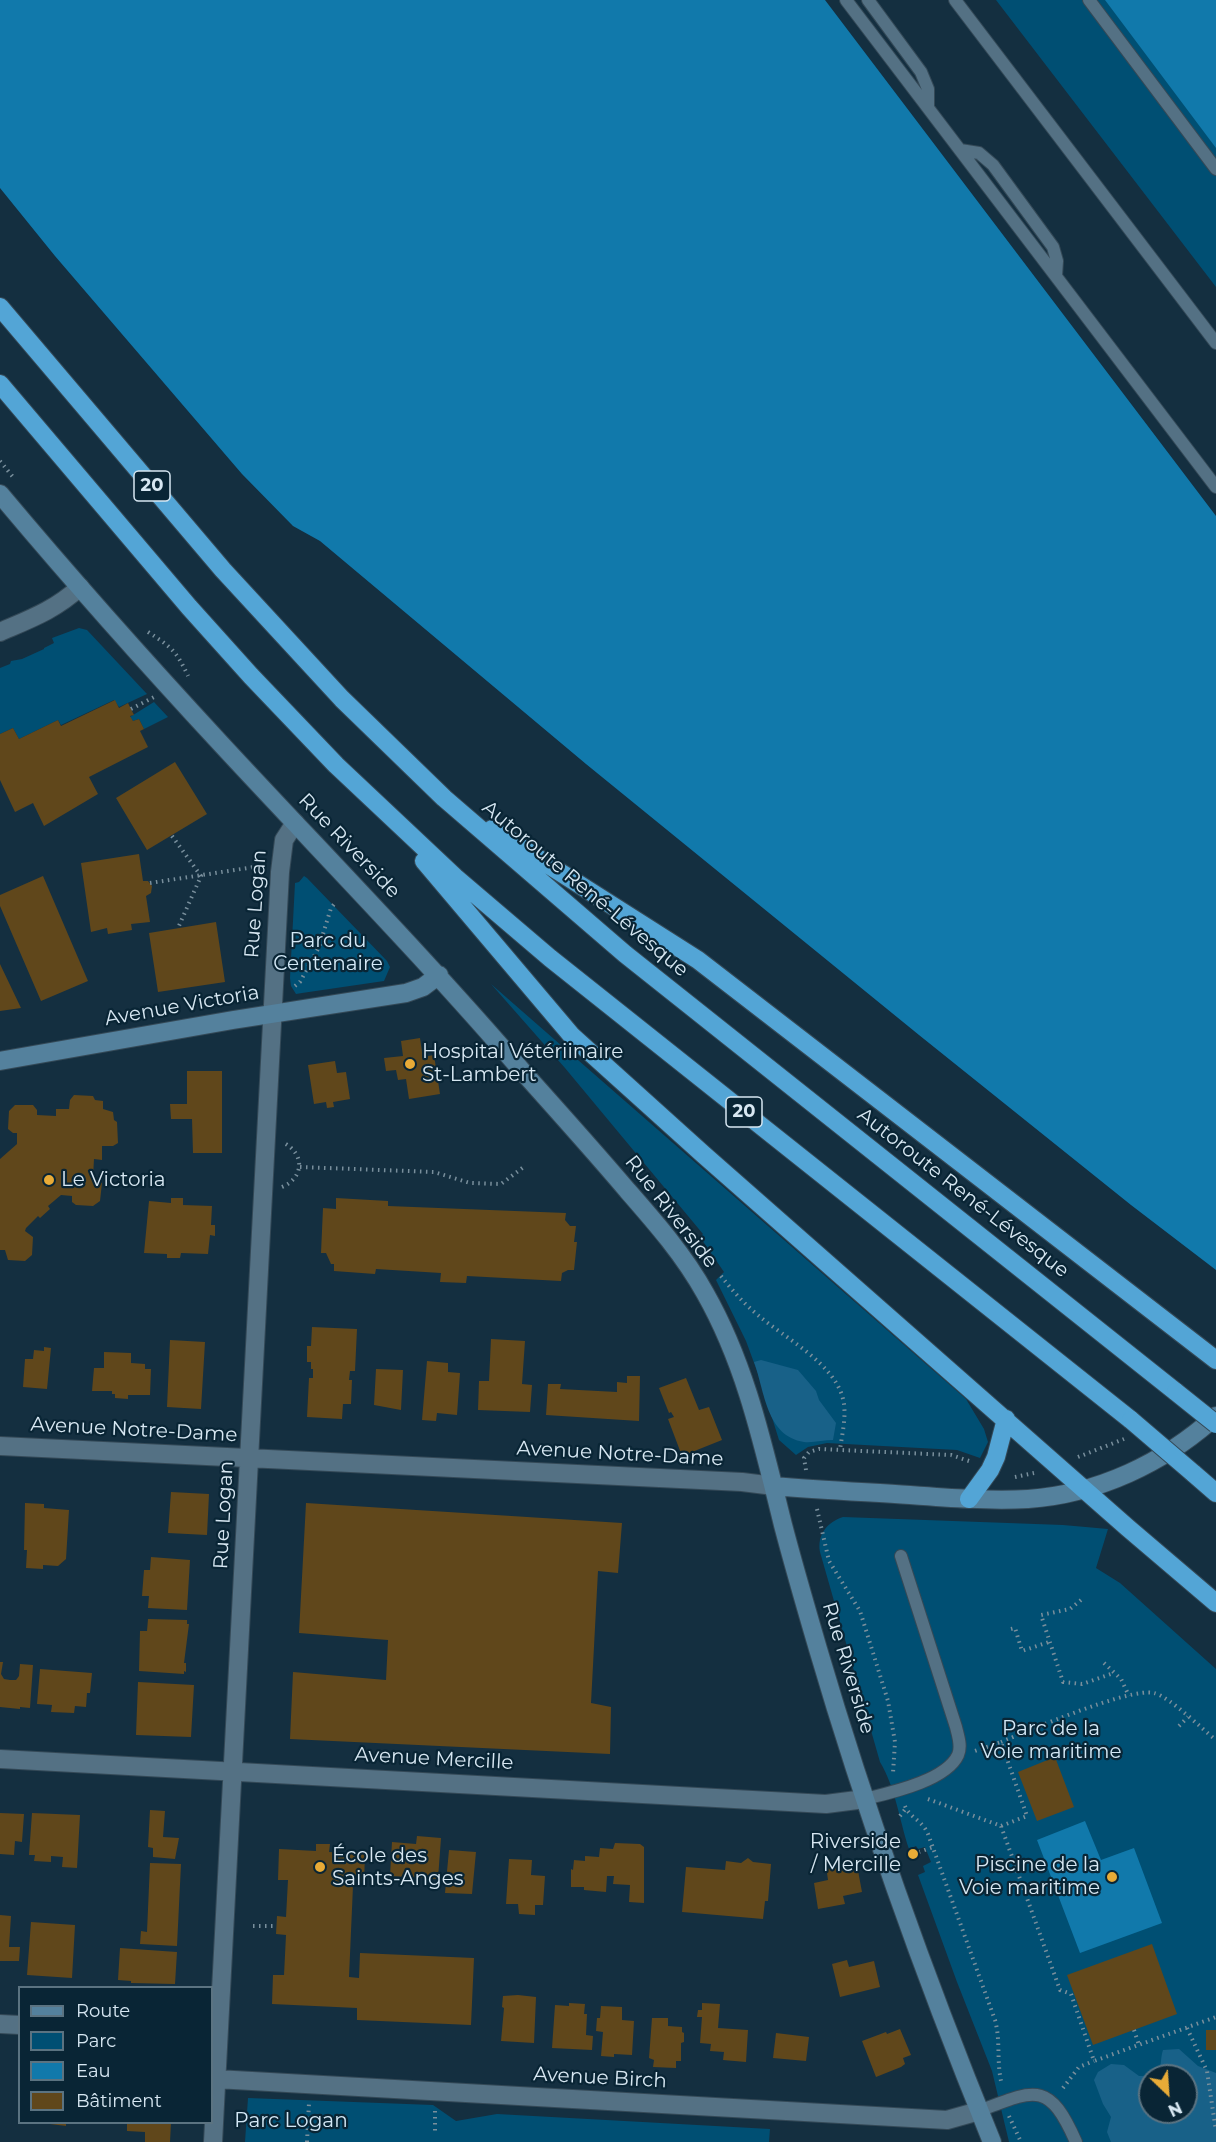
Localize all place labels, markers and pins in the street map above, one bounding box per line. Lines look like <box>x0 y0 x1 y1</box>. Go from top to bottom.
place label: Hospital Vétériinaire St-Lambert <box>422 1040 623 1087</box>
marker: Hospital Vétériinaire St-Lambert <box>403 1057 417 1071</box>
place label: Le Victoria <box>61 1168 166 1192</box>
marker: Le Victoria <box>42 1173 56 1187</box>
place label: Riverside / Mercille <box>810 1830 901 1877</box>
place label: École des Saints-Anges <box>332 1844 464 1891</box>
marker: Riverside / Mercille <box>906 1847 920 1861</box>
place label: Piscine de la Voie maritime <box>959 1853 1100 1900</box>
marker: École des Saints-Anges <box>313 1860 327 1874</box>
marker: Piscine de la Voie maritime <box>1105 1870 1119 1884</box>

